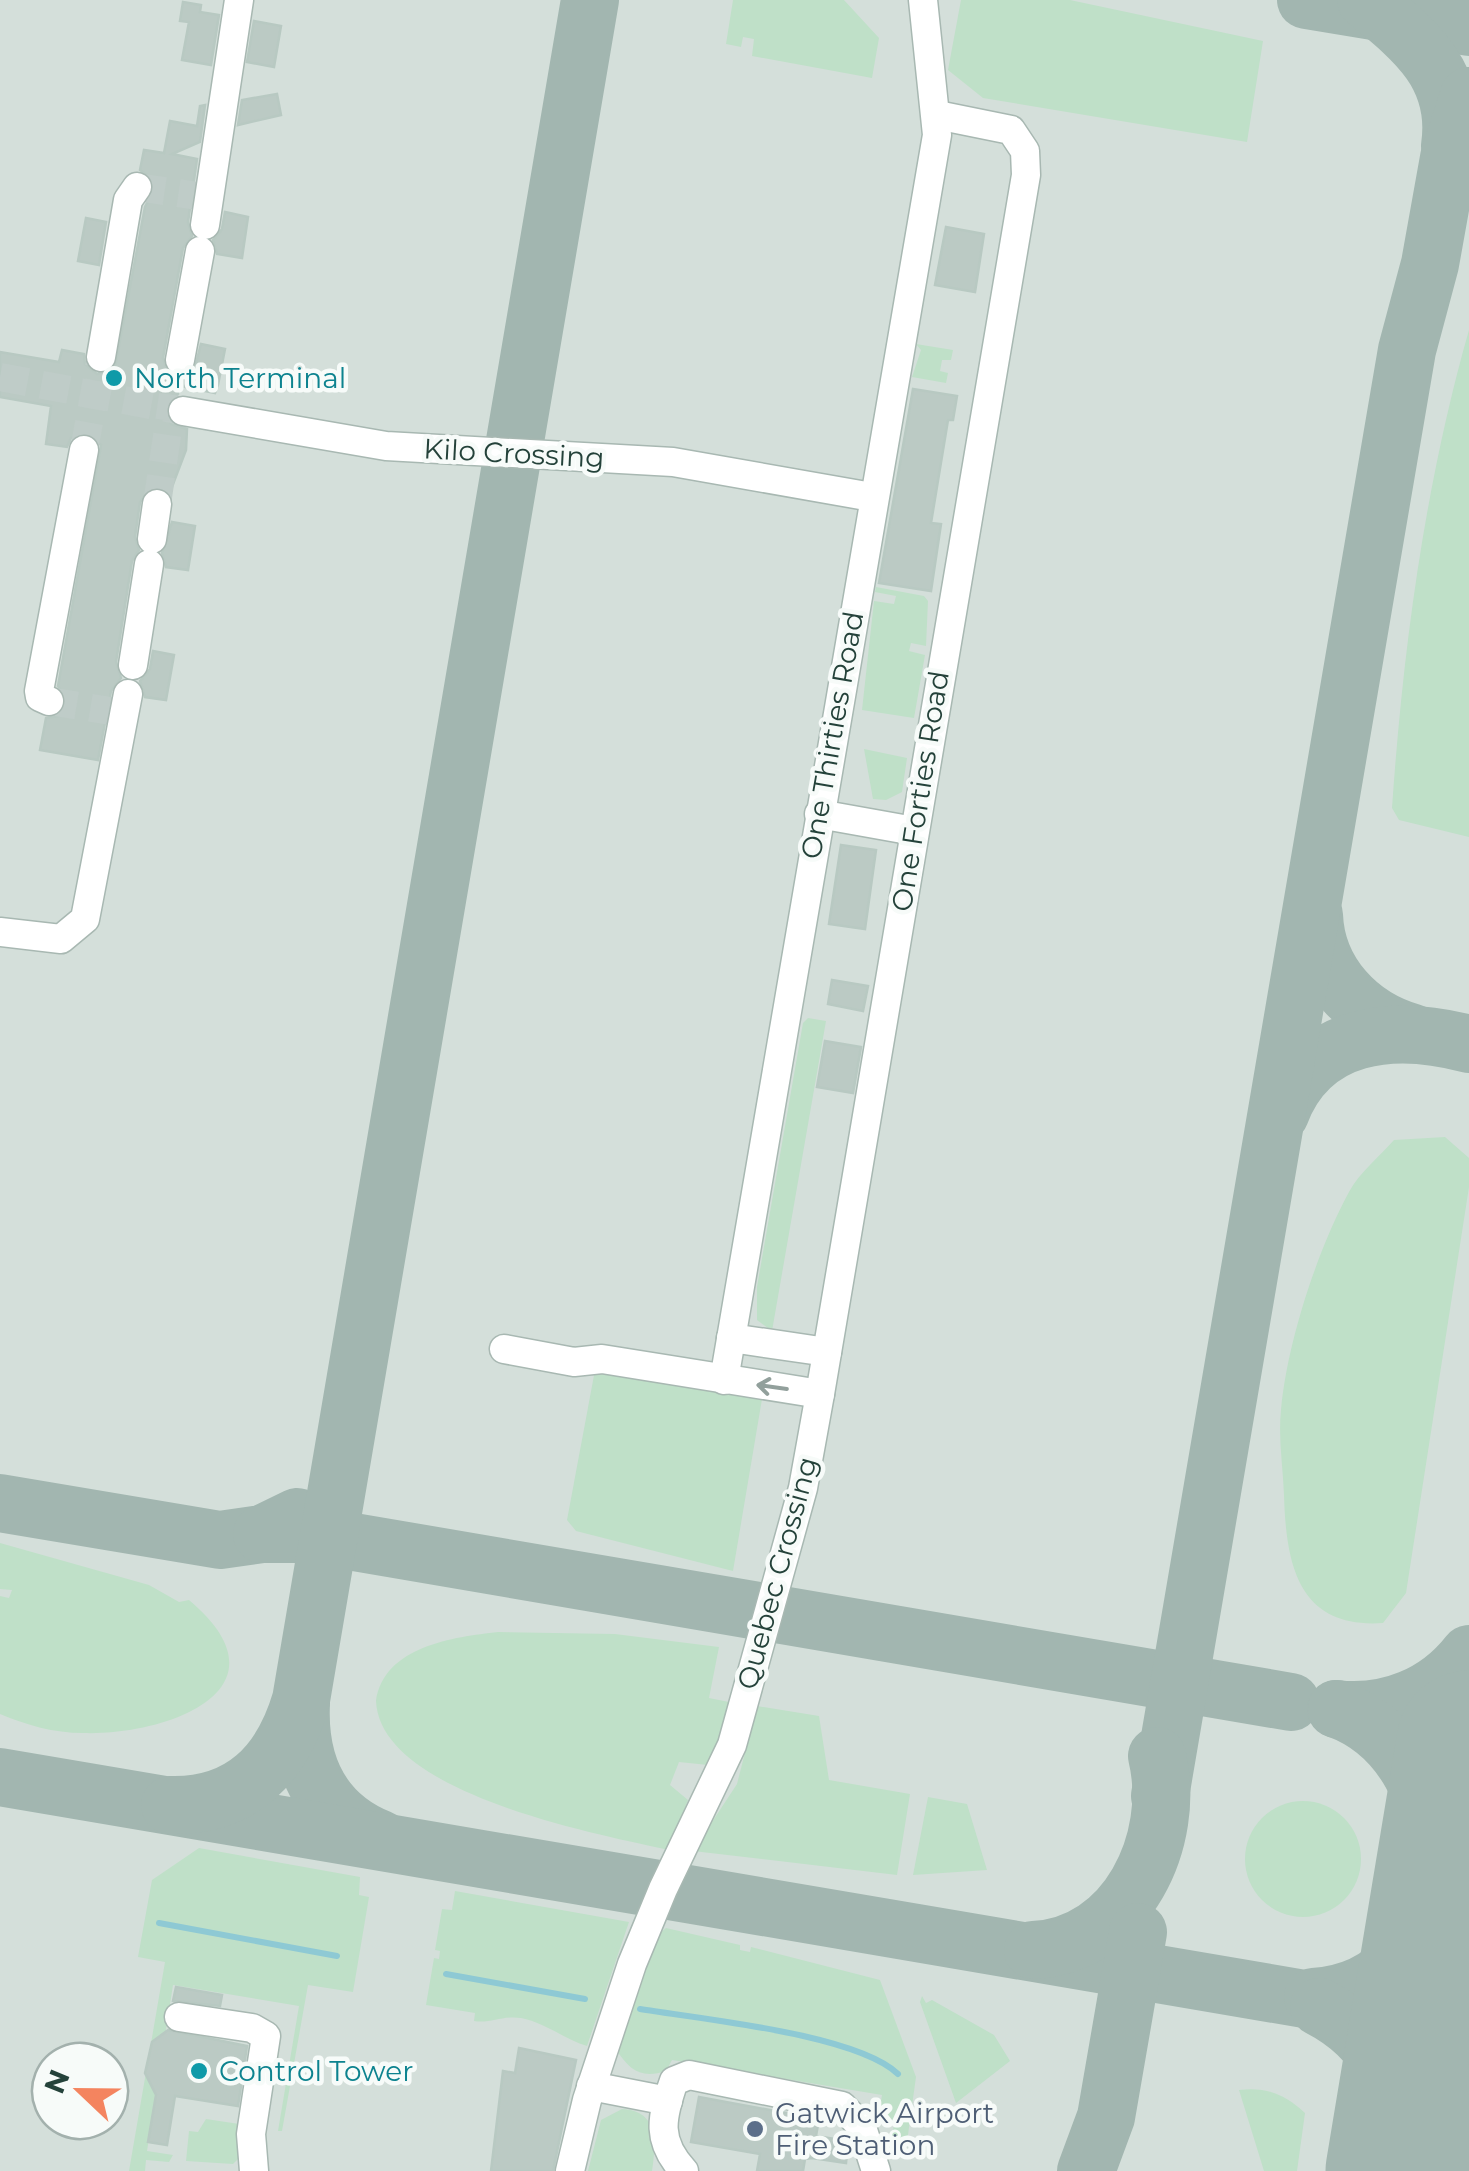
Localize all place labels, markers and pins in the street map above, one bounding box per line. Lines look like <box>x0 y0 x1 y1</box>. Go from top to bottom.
place label: North Terminal <box>134 361 346 395</box>
marker: North Terminal <box>103 367 125 389</box>
place label: Control Tower <box>219 2054 413 2088</box>
marker: Control Tower <box>188 2060 210 2082</box>
place label: Gatwick Airport Fire Station <box>775 2096 994 2162</box>
marker: Gatwick Airport Fire Station <box>744 2118 766 2140</box>

